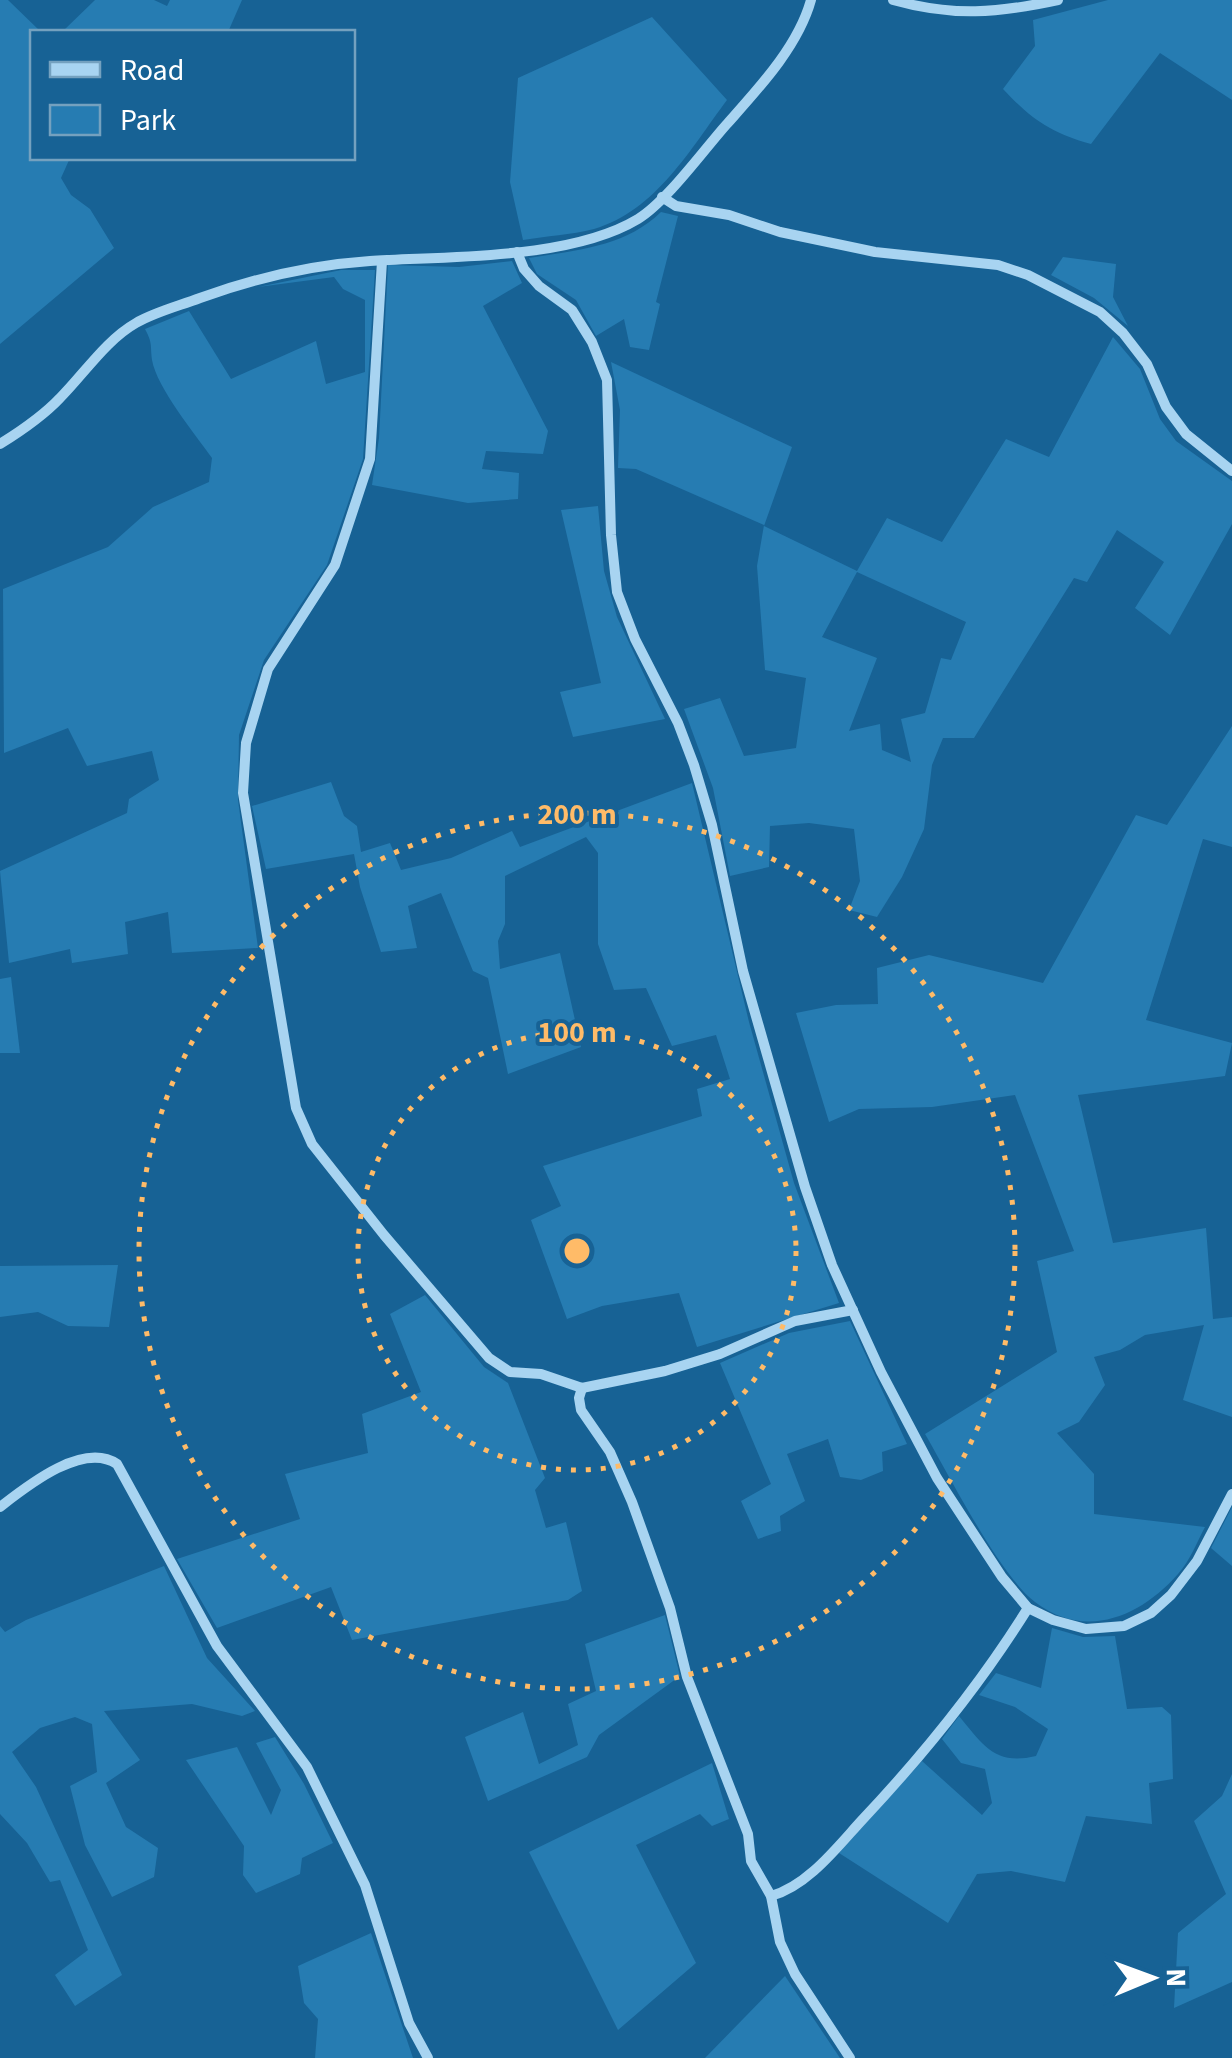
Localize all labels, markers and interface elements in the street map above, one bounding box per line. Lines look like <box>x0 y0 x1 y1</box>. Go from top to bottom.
legend <box>30 30 355 160</box>
text: Road <box>120 49 184 92</box>
text: Park <box>120 99 176 142</box>
text: 200 m <box>537 793 617 836</box>
text: 100 m <box>537 1011 617 1054</box>
centre of rings <box>559 1233 595 1269</box>
north arrow <box>1102 1928 1202 2028</box>
text: N <box>1156 1968 1196 1987</box>

